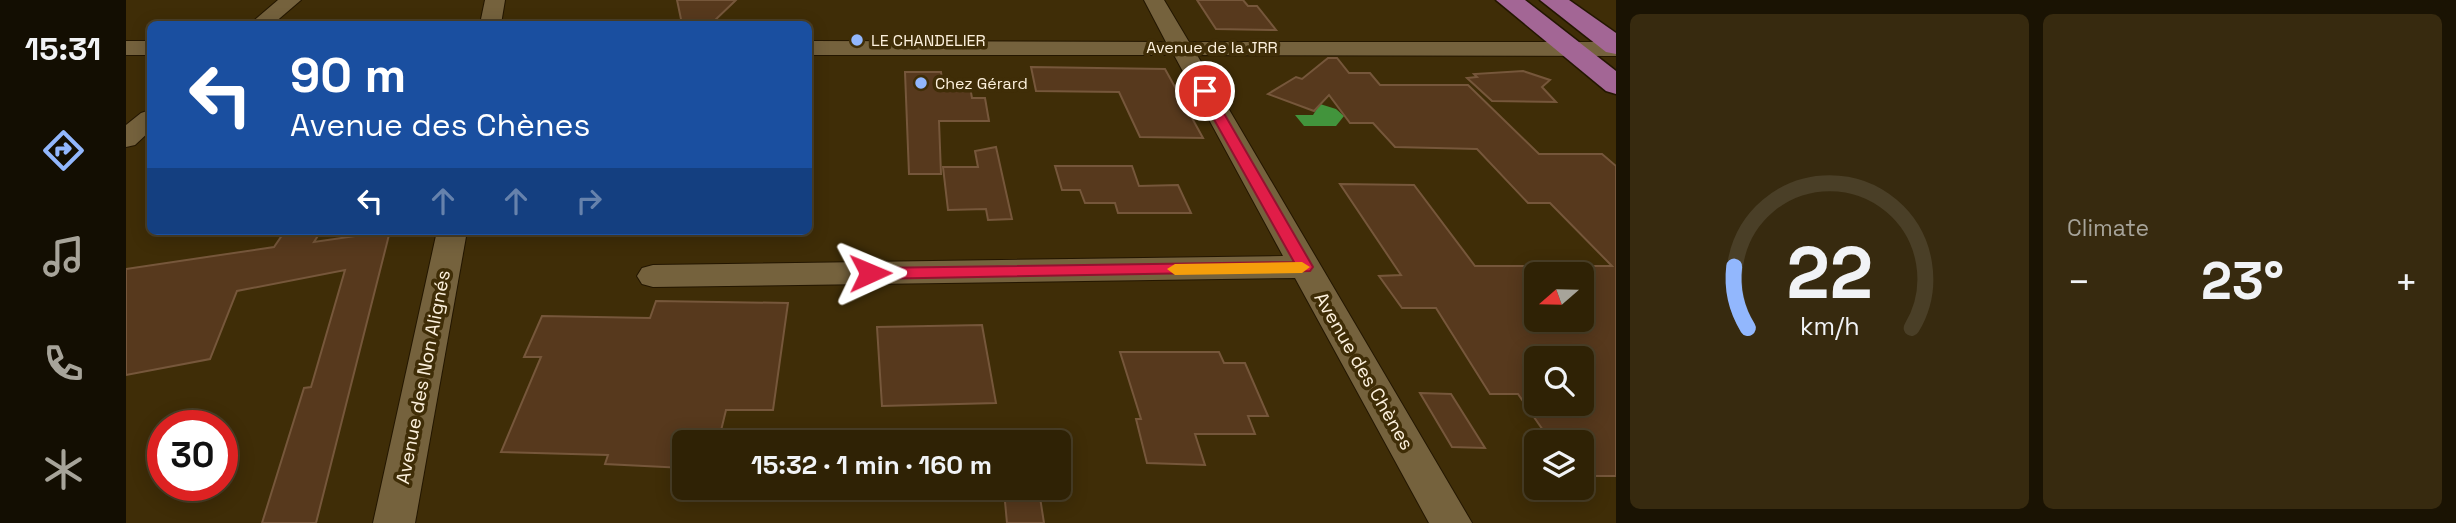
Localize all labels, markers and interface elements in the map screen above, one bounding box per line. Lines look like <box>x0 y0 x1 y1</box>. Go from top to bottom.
text: 15:31 <box>25 29 101 69</box>
place label: LE CHANDELIER <box>871 30 986 51</box>
marker: LE CHANDELIER <box>849 32 865 48</box>
street label: Avenue de la JRR <box>1146 37 1278 58</box>
text: 90 m <box>290 44 406 106</box>
icon: left <box>175 49 266 140</box>
pin <box>1175 61 1235 121</box>
icon: arrive <box>1186 72 1224 110</box>
place label: Chez Gérard <box>935 73 1028 94</box>
marker: Chez Gérard <box>913 75 929 91</box>
text: Avenue des Chènes <box>290 105 590 145</box>
icon: directions <box>39 126 88 175</box>
icon: left <box>351 182 389 220</box>
icon: ahead <box>424 182 462 220</box>
icon: ahead <box>497 182 535 220</box>
icon: right <box>570 182 608 220</box>
text: Climate <box>2067 213 2149 243</box>
text: 22 <box>1786 226 1873 319</box>
icon: music <box>39 232 88 281</box>
position arrow <box>833 236 907 310</box>
text: 23° <box>2201 248 2284 314</box>
text: − <box>2067 258 2091 306</box>
text: + <box>2394 258 2418 306</box>
north arrow <box>1524 262 1594 332</box>
map controls <box>1524 262 1594 500</box>
street label: Avenue des Non Alignés <box>390 268 456 486</box>
street label: Avenue des Chènes <box>1309 288 1419 454</box>
text: km/h <box>1800 309 1859 341</box>
icon: phone <box>39 339 88 388</box>
button: search <box>1524 346 1594 416</box>
speed limit sign: 30 <box>147 410 238 501</box>
button: layers <box>1524 430 1594 500</box>
icon: climate <box>39 445 88 494</box>
text: 15:32 · 1 min · 160 m <box>751 448 992 482</box>

